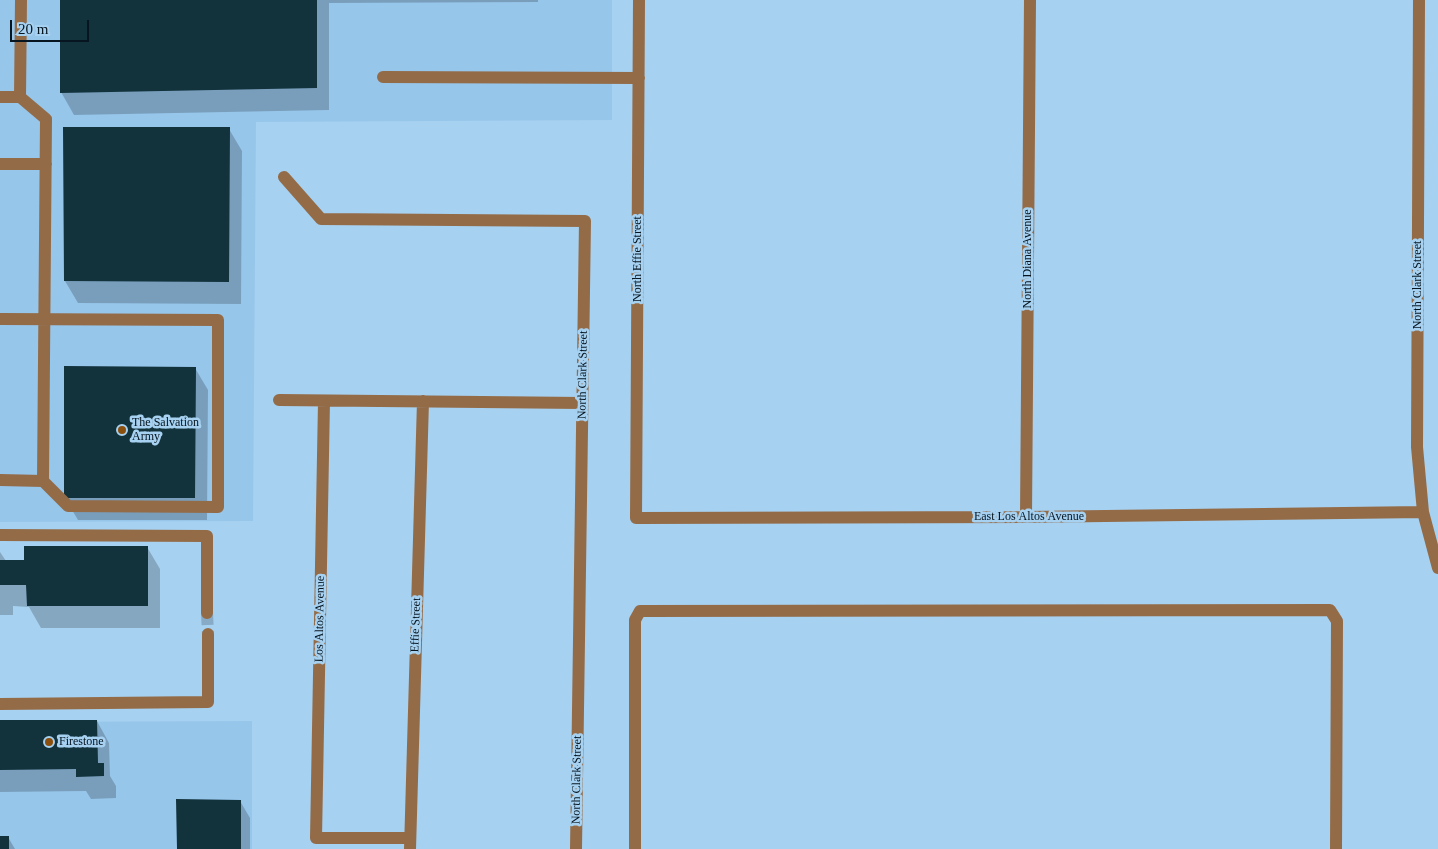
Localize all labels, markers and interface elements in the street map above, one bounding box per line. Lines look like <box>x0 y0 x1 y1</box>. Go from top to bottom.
scale bar <box>12 10 91 42</box>
text: 20 m <box>18 21 48 37</box>
street label: North Diana Avenue <box>1021 209 1035 309</box>
street label: North Effie Street <box>631 216 645 302</box>
street label: North Clark Street <box>1411 241 1425 329</box>
street label: North Clark Street <box>575 331 591 419</box>
place label: The Salvation Army <box>132 416 199 444</box>
marker: The Salvation Army <box>116 424 128 436</box>
street label: East Los Altos Avenue <box>974 510 1084 524</box>
street label: Los Altos Avenue <box>312 576 328 662</box>
street label: Effie Street <box>408 597 424 653</box>
place label: Firestone <box>59 735 104 749</box>
marker: Firestone <box>43 736 55 748</box>
street label: North Clark Street <box>569 736 585 824</box>

